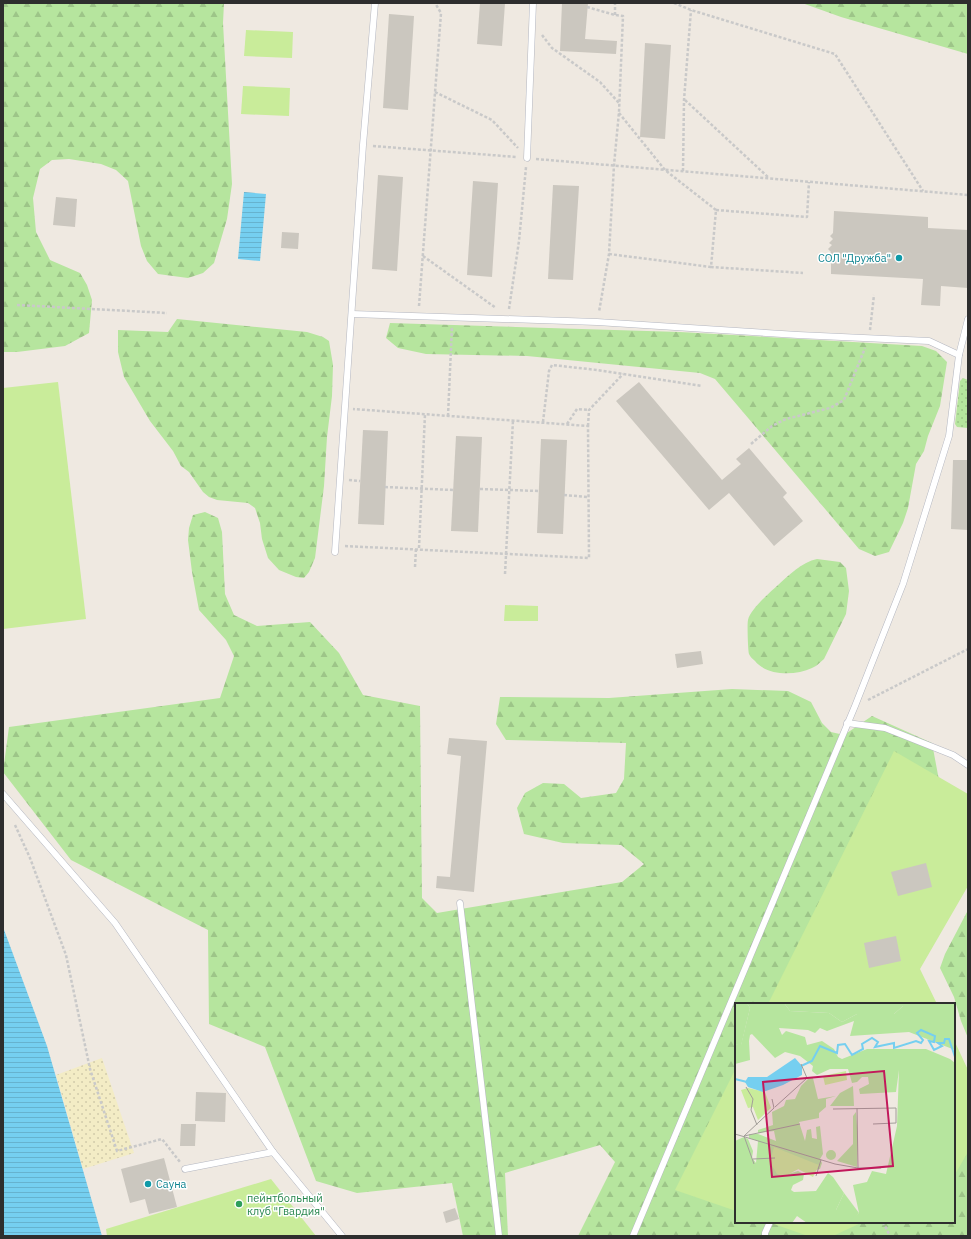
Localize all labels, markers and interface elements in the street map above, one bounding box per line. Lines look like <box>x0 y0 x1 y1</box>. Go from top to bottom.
place label: СОЛ "Дружба" <box>818 251 891 265</box>
marker: СОЛ "Дружба" <box>894 253 904 263</box>
inset map <box>735 1003 955 1223</box>
place label: Сауна <box>156 1177 187 1191</box>
marker: Сауна <box>143 1179 153 1189</box>
place label: пейнтбольный клуб "Гвардия" <box>247 1191 325 1218</box>
marker: пейнтбольный клуб "Гвардия" <box>234 1199 244 1209</box>

